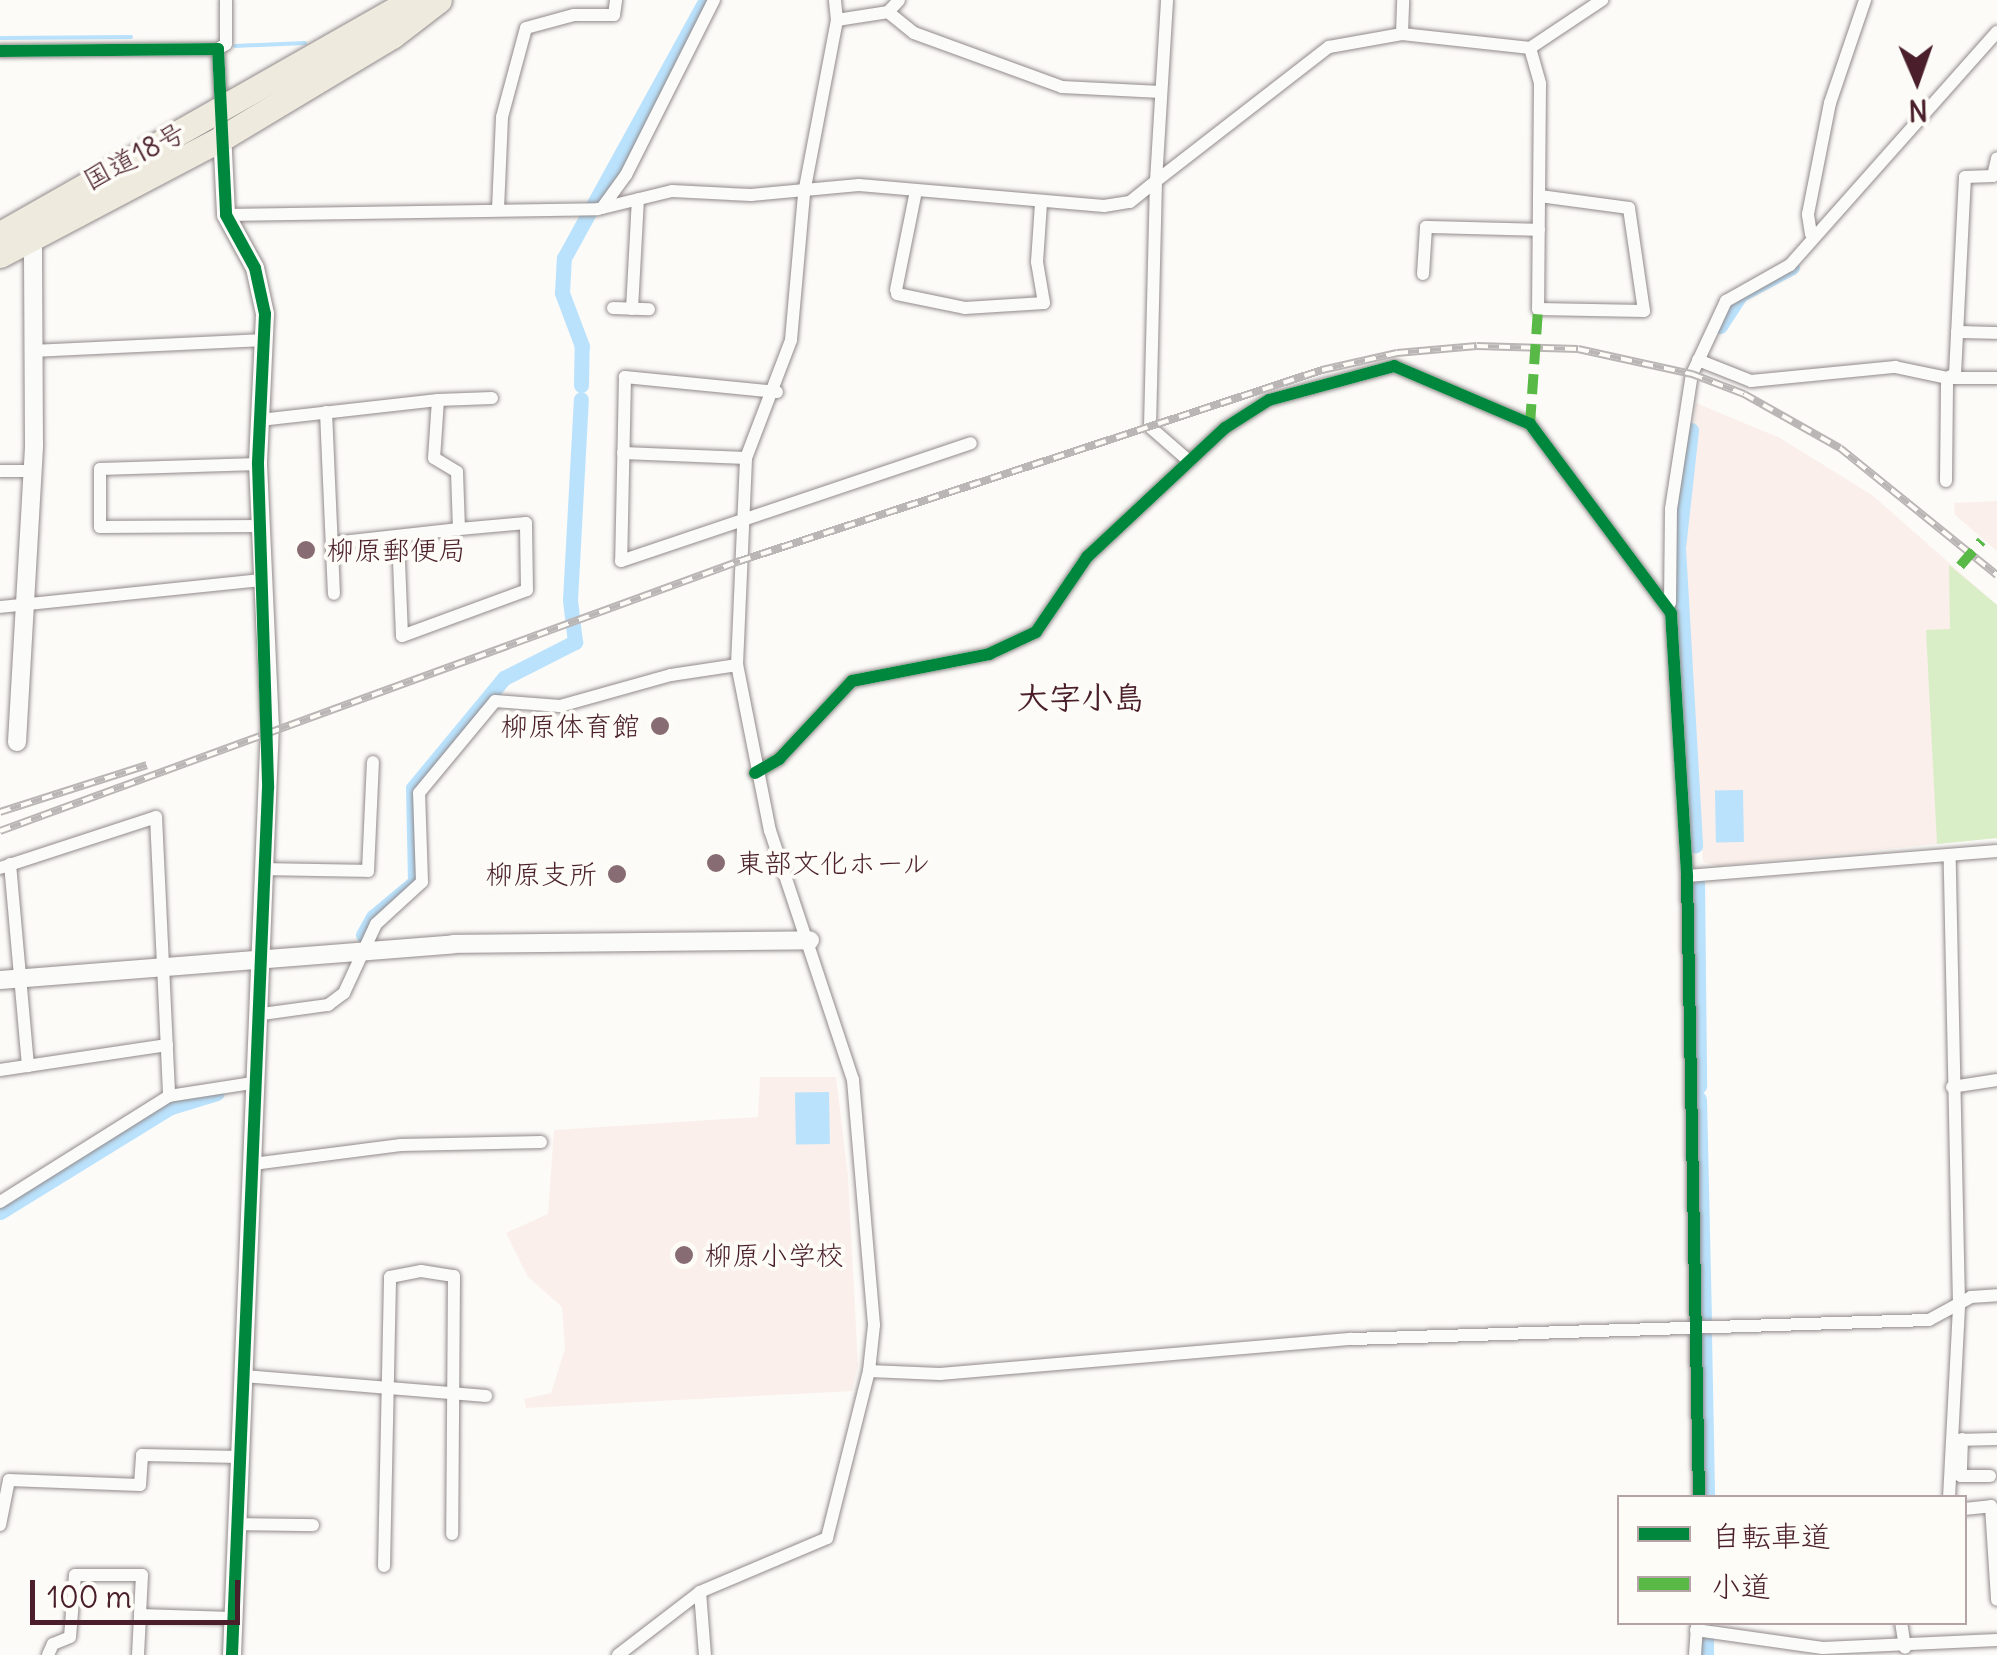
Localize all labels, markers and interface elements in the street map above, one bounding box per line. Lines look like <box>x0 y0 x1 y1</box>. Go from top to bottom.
north arrow <box>1867 30 1967 130</box>
text: N <box>1908 92 1928 128</box>
street label: 国道18号 <box>77 115 191 197</box>
place label: 柳原郵便局 <box>326 533 466 567</box>
marker: 柳原郵便局 <box>295 539 317 561</box>
district label: 大字小島 <box>1017 679 1145 717</box>
place label: 柳原体育館 <box>500 709 640 743</box>
marker: 柳原体育館 <box>649 715 671 737</box>
place label: 東部文化ホール <box>736 846 932 880</box>
marker: 東部文化ホール <box>705 852 727 874</box>
place label: 柳原支所 <box>485 857 597 891</box>
marker: 柳原支所 <box>606 863 628 885</box>
place label: 柳原小学校 <box>704 1238 844 1272</box>
marker: 柳原小学校 <box>673 1244 695 1266</box>
legend <box>1617 1495 1967 1625</box>
text: 自転車道 <box>1711 1517 1831 1555</box>
scale bar <box>35 1560 245 1622</box>
text: 小道 <box>1711 1567 1771 1605</box>
text: 100 m <box>47 1578 132 1616</box>

